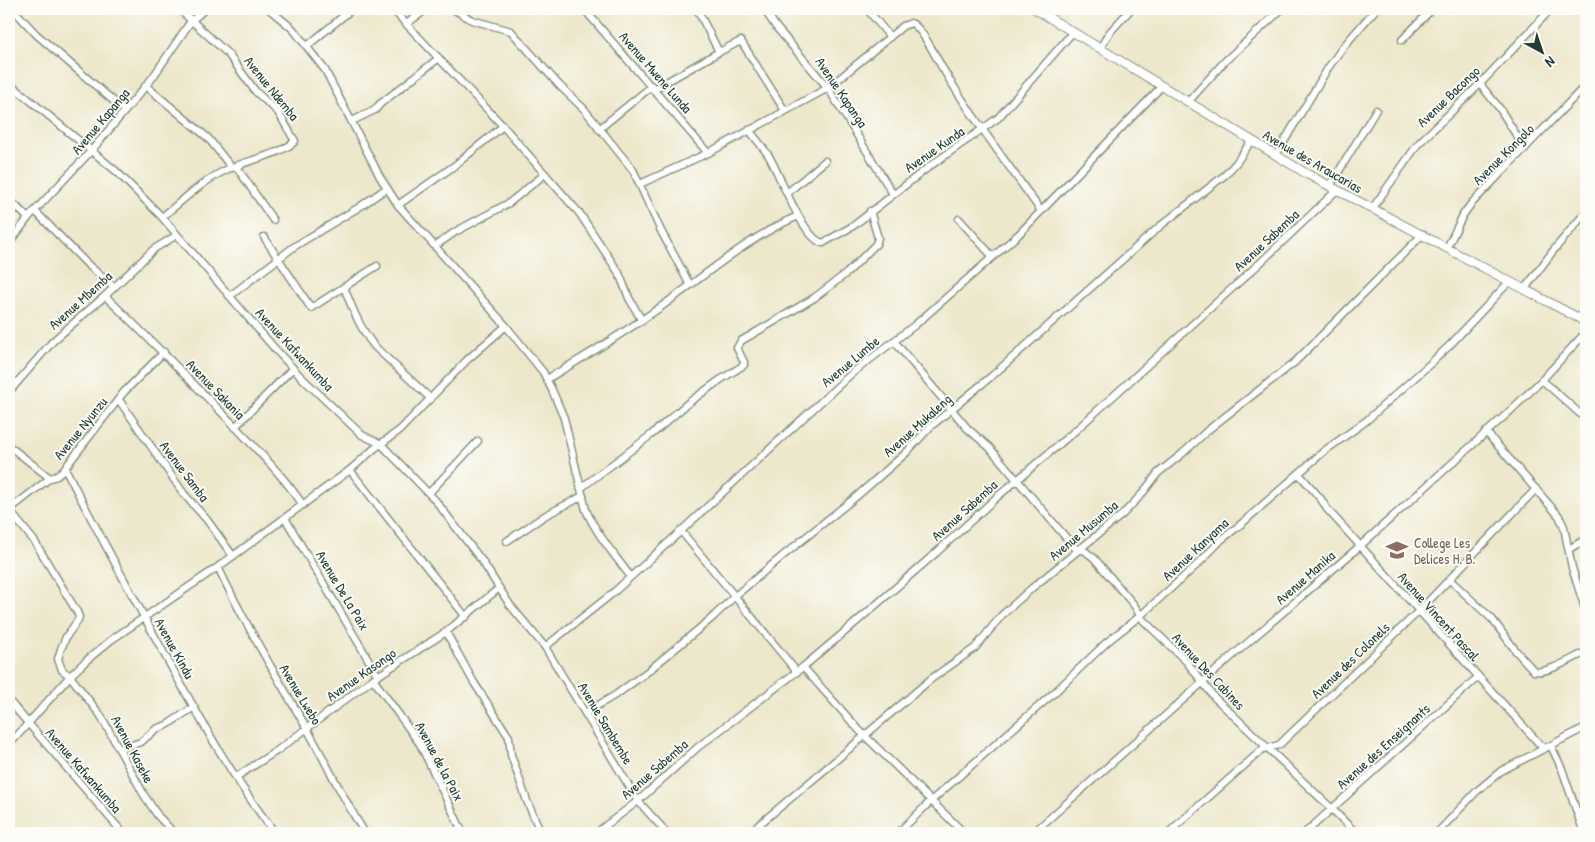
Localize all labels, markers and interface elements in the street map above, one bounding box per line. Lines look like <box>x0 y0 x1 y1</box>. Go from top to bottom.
street label: Avenue Mwene Lunda <box>615 27 697 117</box>
north arrow <box>1518 28 1568 78</box>
street label: Avenue Ndemba <box>240 52 304 125</box>
street label: Avenue Kapanga <box>811 53 873 132</box>
text: N <box>1541 53 1560 72</box>
street label: Avenue Bacongo <box>1412 61 1485 132</box>
street label: Avenue Kapanga <box>67 83 134 159</box>
street label: Avenue Kongolo <box>1468 119 1539 189</box>
street label: Avenue Kunda <box>900 121 968 177</box>
street label: Avenue des Araucarias <box>1260 125 1366 197</box>
street label: Avenue Sabemba <box>1229 204 1303 275</box>
street label: Avenue Mbemba <box>44 266 116 334</box>
street label: Avenue Kafwankumba <box>252 303 339 395</box>
street label: Avenue Lumbe <box>817 331 883 391</box>
street label: Avenue Sakania <box>182 355 250 424</box>
street label: Avenue Mukaleng <box>879 389 956 462</box>
street label: Avenue Nyunzu <box>49 392 112 464</box>
street label: Avenue Samba <box>156 437 214 506</box>
street label: Avenue Sabemba <box>927 475 1001 545</box>
street label: Avenue Musumba <box>1045 495 1122 564</box>
street label: Avenue Kanyama <box>1158 513 1233 585</box>
place label: College Les Delices H. B. <box>1414 533 1476 568</box>
school or university icon: College Les Delices H. B. <box>1384 537 1410 563</box>
street label: Avenue Manika <box>1271 545 1339 608</box>
street label: Avenue De La Paix <box>312 547 374 633</box>
street label: Avenue Vincent Pascal <box>1394 567 1484 665</box>
street label: Avenue Kindu <box>151 614 200 682</box>
street label: Avenue des Colonels <box>1307 618 1393 702</box>
street label: Avenue Des Cabines <box>1168 628 1250 714</box>
street label: Avenue Kasongo <box>322 643 400 706</box>
street label: Avenue Lwebo <box>275 660 327 728</box>
street label: Avenue Sambembe <box>574 679 638 768</box>
street label: Avenue des Enseignants <box>1332 699 1434 794</box>
street label: Avenue Kaseke <box>107 712 159 786</box>
street label: Avenue de la Paix <box>411 718 469 804</box>
street label: Avenue Kafwankumba <box>42 723 127 817</box>
street label: Avenue Sabemba <box>617 734 692 803</box>

